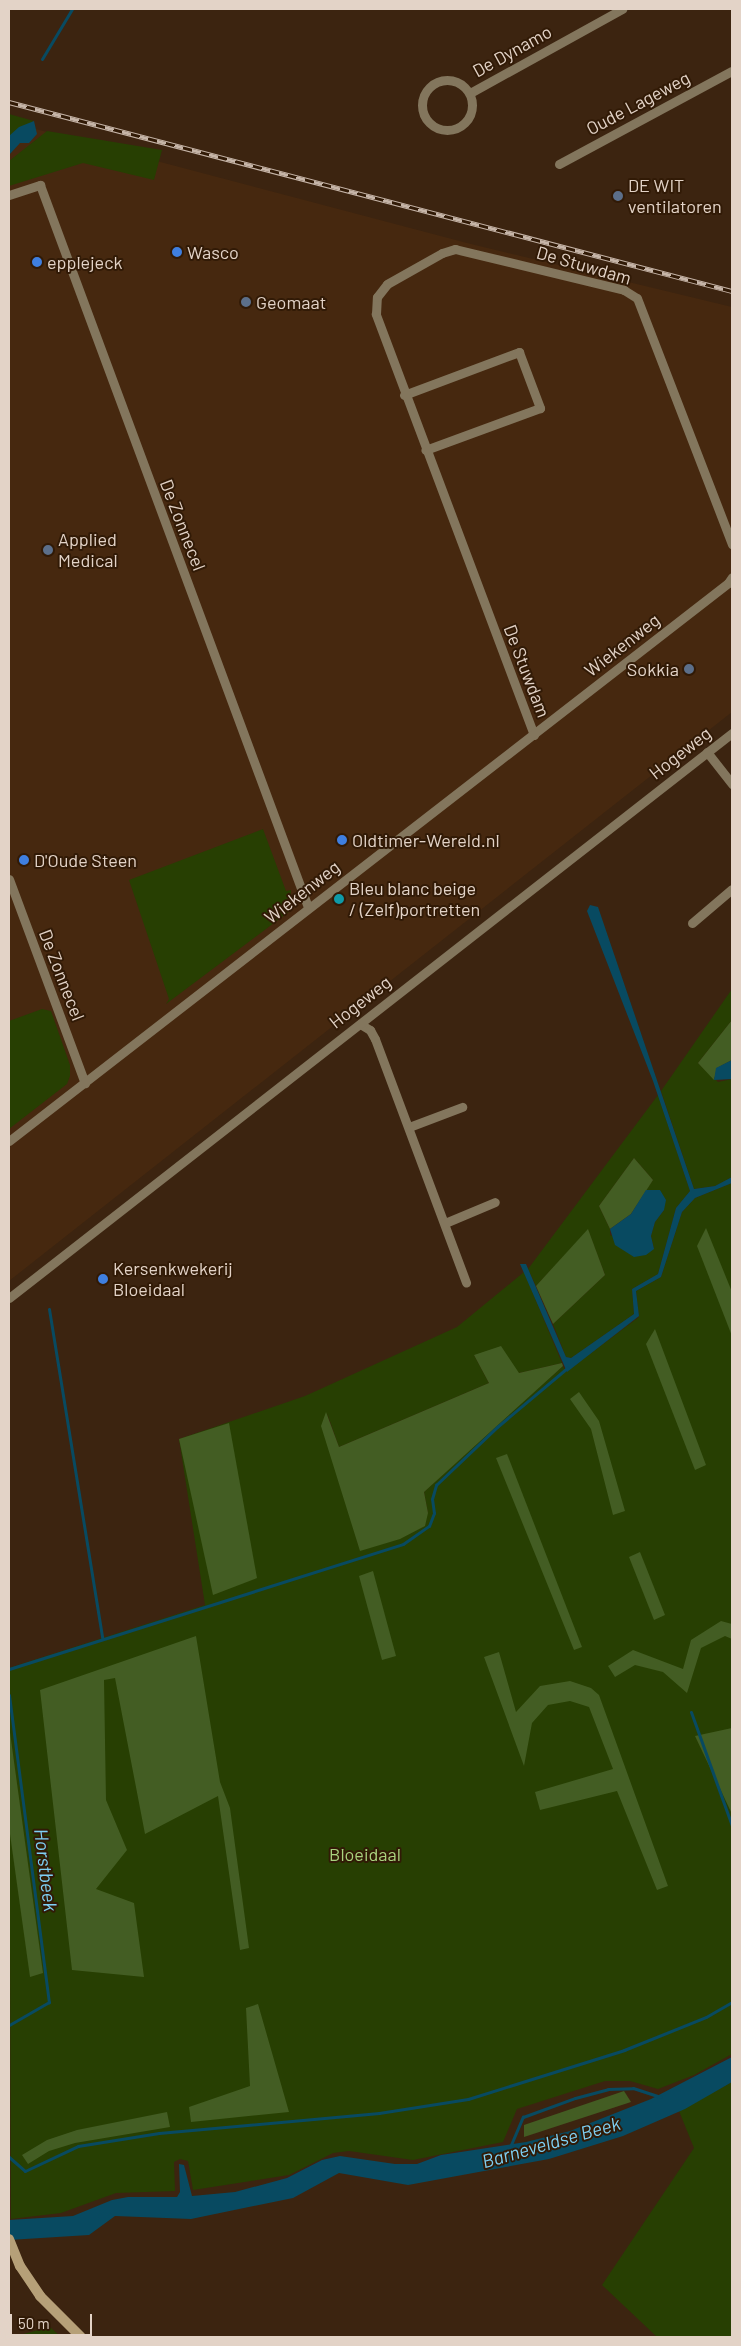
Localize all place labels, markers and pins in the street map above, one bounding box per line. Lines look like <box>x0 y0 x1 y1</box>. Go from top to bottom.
place label: DE WIT ventilatoren <box>628 175 722 218</box>
marker: DE WIT ventilatoren <box>612 190 624 202</box>
place label: Wasco <box>187 241 239 263</box>
marker: Wasco <box>171 246 183 258</box>
place label: epplejeck <box>47 251 123 273</box>
marker: epplejeck <box>31 256 43 268</box>
place label: Geomaat <box>256 291 326 313</box>
marker: Geomaat <box>240 296 252 308</box>
place label: Applied Medical <box>58 529 118 572</box>
marker: Applied Medical <box>42 544 54 556</box>
place label: Sokkia <box>627 658 679 680</box>
marker: Sokkia <box>683 663 695 675</box>
place label: Oldtimer-Wereld.nl <box>352 829 500 851</box>
marker: Oldtimer-Wereld.nl <box>336 834 348 846</box>
place label: D'Oude Steen <box>34 849 137 871</box>
marker: D'Oude Steen <box>18 854 30 866</box>
place label: Bleu blanc beige / (Zelf)portretten <box>349 878 480 921</box>
marker: Bleu blanc beige / (Zelf)portretten <box>333 893 345 905</box>
place label: Kersenkwekerij Bloeidaal <box>113 1258 233 1300</box>
marker: Kersenkwekerij Bloeidaal <box>97 1273 109 1285</box>

